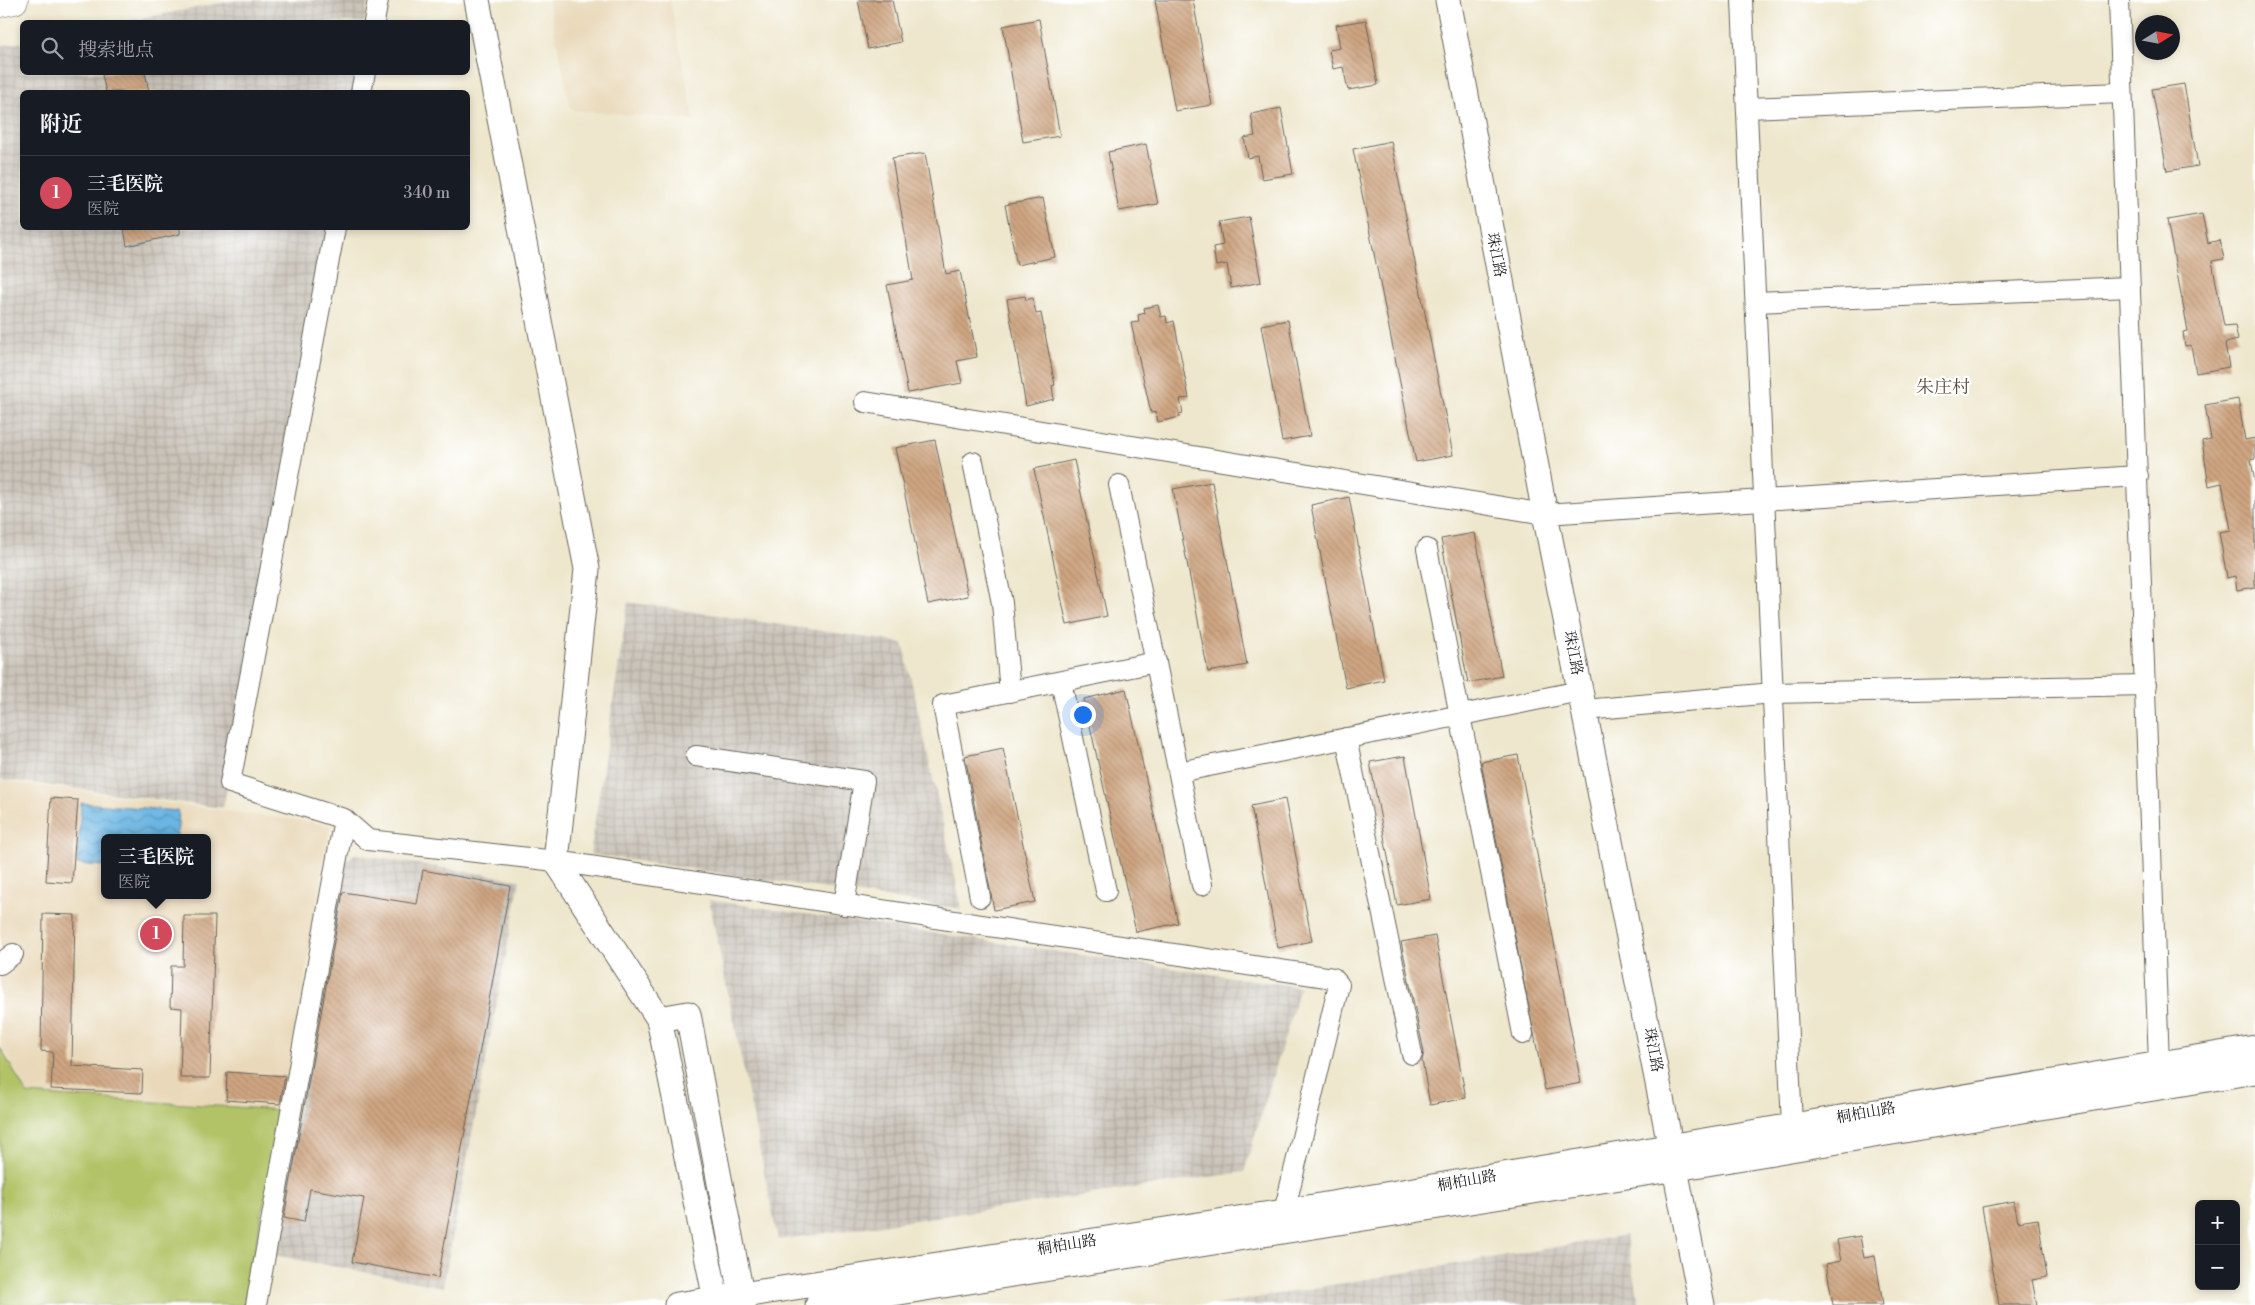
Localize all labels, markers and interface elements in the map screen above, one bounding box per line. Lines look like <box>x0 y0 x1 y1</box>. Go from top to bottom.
north arrow <box>2135 15 2180 60</box>
search box <box>20 20 470 75</box>
icon: search <box>38 34 66 62</box>
text: 搜索地点 <box>78 38 154 62</box>
text: 附近 <box>40 112 82 138</box>
text: 三毛医院 <box>87 172 163 196</box>
text: 1 <box>52 183 60 203</box>
text: 340 m <box>403 183 450 203</box>
text: 医院 <box>87 199 119 219</box>
street label: 珠江路 <box>1482 231 1510 279</box>
district label: 朱庄村 <box>1916 376 1970 399</box>
street label: 珠江路 <box>1559 629 1587 677</box>
your location <box>1070 702 1096 728</box>
popup <box>101 834 211 899</box>
text: 三毛医院 <box>118 845 194 869</box>
text: 医院 <box>118 872 150 892</box>
pin: 1 <box>140 915 172 953</box>
street label: 珠江路 <box>1639 1026 1667 1074</box>
street label: 桐柏山路 <box>1835 1098 1897 1128</box>
street label: 桐柏山路 <box>1436 1166 1498 1196</box>
map controls <box>2195 1200 2240 1290</box>
button: + <box>2195 1200 2240 1245</box>
street label: 桐柏山路 <box>1036 1231 1098 1259</box>
button: − <box>2195 1245 2240 1290</box>

